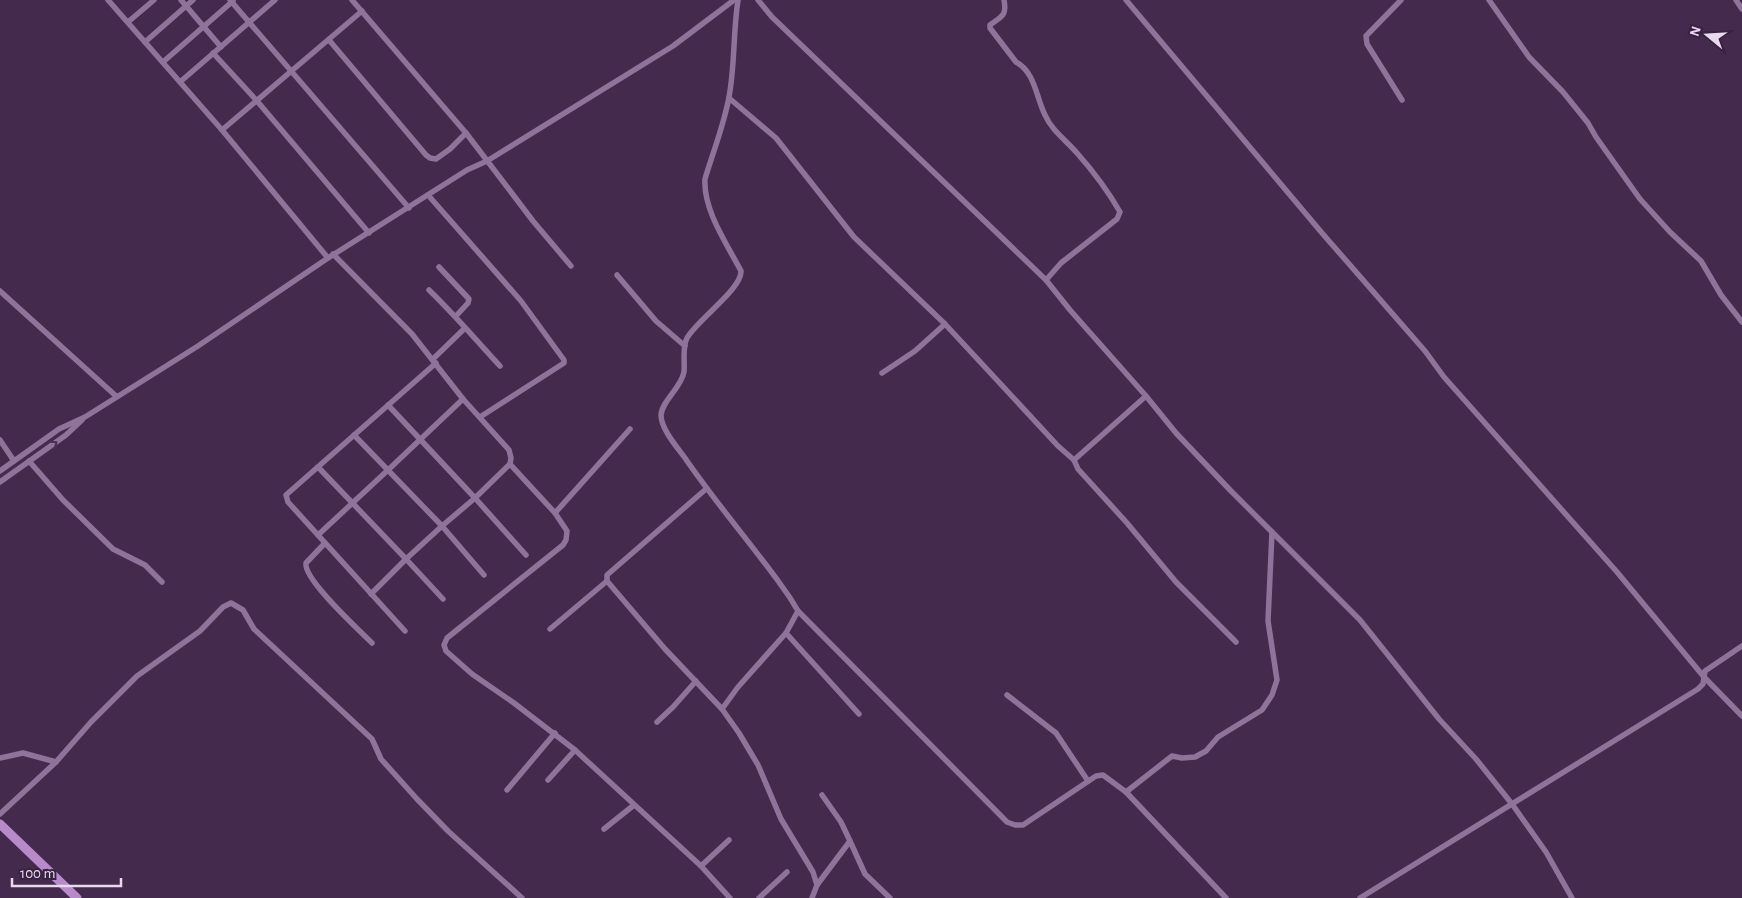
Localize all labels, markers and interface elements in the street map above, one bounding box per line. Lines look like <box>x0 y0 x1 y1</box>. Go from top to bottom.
north arrow <box>1682 10 1732 60</box>
text: N <box>1687 24 1704 38</box>
one-way arrow <box>48 441 58 450</box>
scale bar <box>12 856 121 888</box>
text: 100 m <box>20 866 55 881</box>

